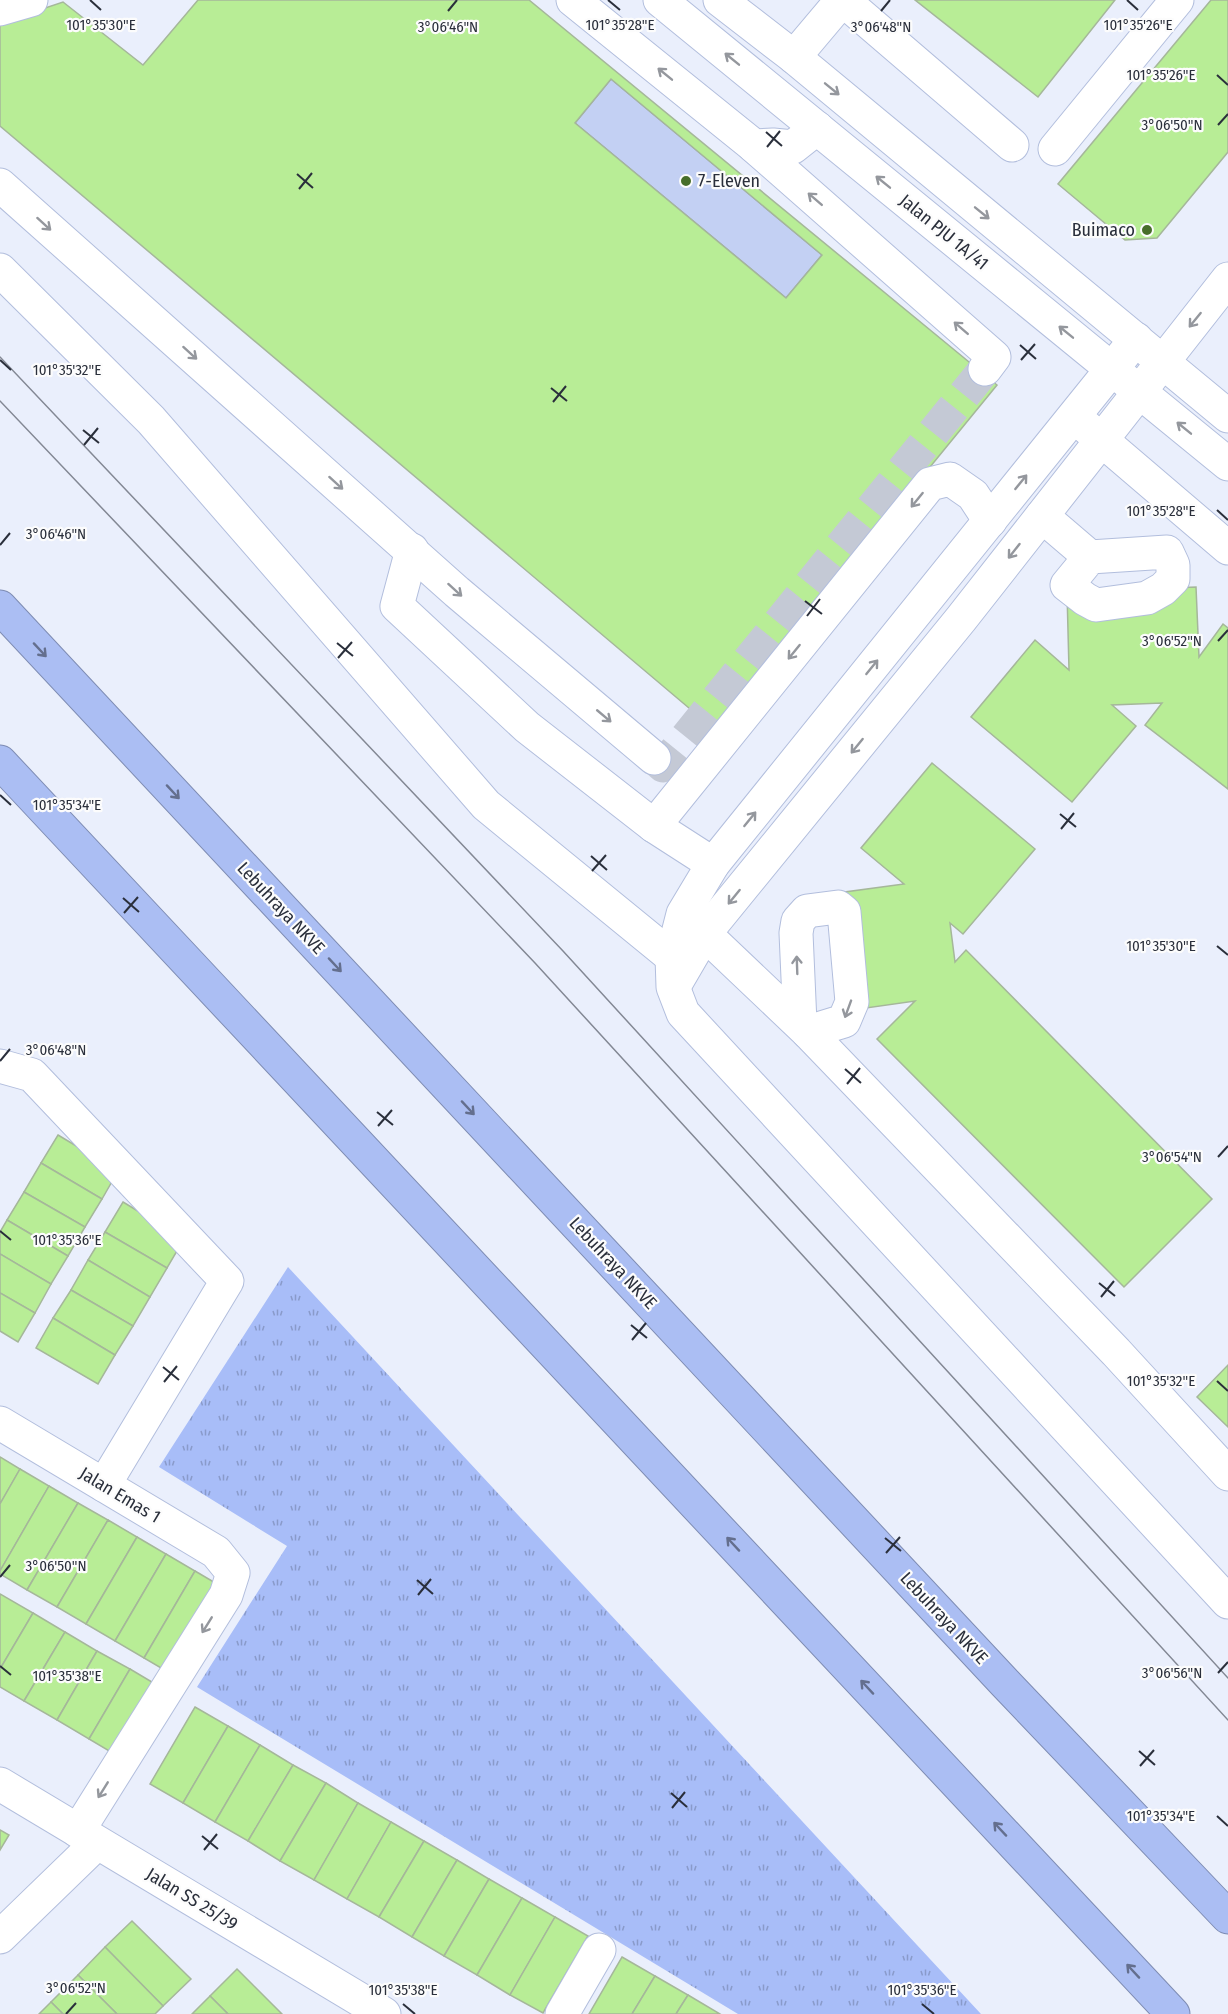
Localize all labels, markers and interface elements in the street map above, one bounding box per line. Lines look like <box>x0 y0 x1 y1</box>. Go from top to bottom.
text: 101°35'30"E <box>66 16 136 34</box>
text: 101°35'28"E <box>585 16 655 34</box>
text: 101°35'26"E <box>1104 16 1172 34</box>
text: 3°06'46"N <box>418 18 478 36</box>
text: 3°06'48"N <box>851 18 911 36</box>
one-way arrow <box>724 52 740 65</box>
text: 101°35'26"E <box>1127 66 1195 84</box>
one-way arrow <box>657 67 673 80</box>
one-way arrow <box>824 82 839 96</box>
text: 3°06'50"N <box>1141 116 1203 134</box>
place label: 7-Eleven <box>698 170 760 192</box>
marker: 7-Eleven <box>679 174 693 188</box>
one-way arrow <box>876 175 891 189</box>
street label: Jalan PJU 1A/41 <box>895 189 993 275</box>
one-way arrow <box>807 192 822 206</box>
one-way arrow <box>974 206 989 220</box>
one-way arrow <box>36 217 51 231</box>
place label: Buimaco <box>1072 219 1135 241</box>
marker: Buimaco <box>1140 223 1154 237</box>
one-way arrow <box>1189 312 1202 328</box>
one-way arrow <box>954 321 969 335</box>
one-way arrow <box>1059 326 1075 339</box>
one-way arrow <box>182 347 198 360</box>
text: 101°35'32"E <box>33 361 101 379</box>
one-way arrow <box>1177 421 1192 435</box>
one-way arrow <box>1014 475 1027 491</box>
one-way arrow <box>328 476 343 490</box>
one-way arrow <box>910 492 924 507</box>
text: 101°35'28"E <box>1126 502 1196 520</box>
text: 3°06'46"N <box>26 525 86 543</box>
one-way arrow <box>1007 543 1020 559</box>
one-way arrow <box>447 583 462 597</box>
text: 3°06'52"N <box>1142 632 1202 650</box>
one-way arrow <box>33 642 47 657</box>
one-way arrow <box>788 643 801 659</box>
one-way arrow <box>866 659 879 675</box>
one-way arrow <box>596 709 611 723</box>
one-way arrow <box>851 738 864 754</box>
one-way arrow <box>166 784 180 799</box>
text: 101°35'34"E <box>33 796 101 814</box>
one-way arrow <box>743 812 757 827</box>
street label: Lebuhraya NKVE <box>233 857 329 959</box>
one-way arrow <box>728 889 741 905</box>
text: 101°35'30"E <box>1126 937 1196 955</box>
one-way arrow <box>792 955 803 975</box>
one-way arrow <box>328 958 342 973</box>
one-way arrow <box>842 999 853 1018</box>
text: 3°06'48"N <box>26 1041 86 1059</box>
one-way arrow <box>461 1100 475 1115</box>
text: 3°06'54"N <box>1142 1148 1202 1166</box>
street label: Lebuhraya NKVE <box>565 1212 661 1314</box>
text: 101°35'36"E <box>32 1231 102 1249</box>
text: 101°35'32"E <box>1127 1372 1195 1390</box>
street label: Jalan Emas 1 <box>76 1462 164 1528</box>
one-way arrow <box>726 1537 740 1552</box>
text: 3°06'50"N <box>25 1557 87 1575</box>
street label: Lebuhraya NKVE <box>896 1567 992 1669</box>
one-way arrow <box>201 1616 213 1633</box>
text: 3°06'56"N <box>1142 1664 1202 1682</box>
text: 101°35'38"E <box>32 1667 102 1685</box>
one-way arrow <box>859 1679 874 1694</box>
one-way arrow <box>97 1781 109 1798</box>
text: 101°35'34"E <box>1127 1807 1195 1825</box>
one-way arrow <box>993 1822 1007 1837</box>
street label: Jalan SS 25/39 <box>142 1863 242 1935</box>
one-way arrow <box>1126 1964 1140 1979</box>
text: 3°06'52"N <box>46 1979 106 1997</box>
text: 101°35'38"E <box>368 1981 438 1999</box>
text: 101°35'36"E <box>887 1981 957 1999</box>

